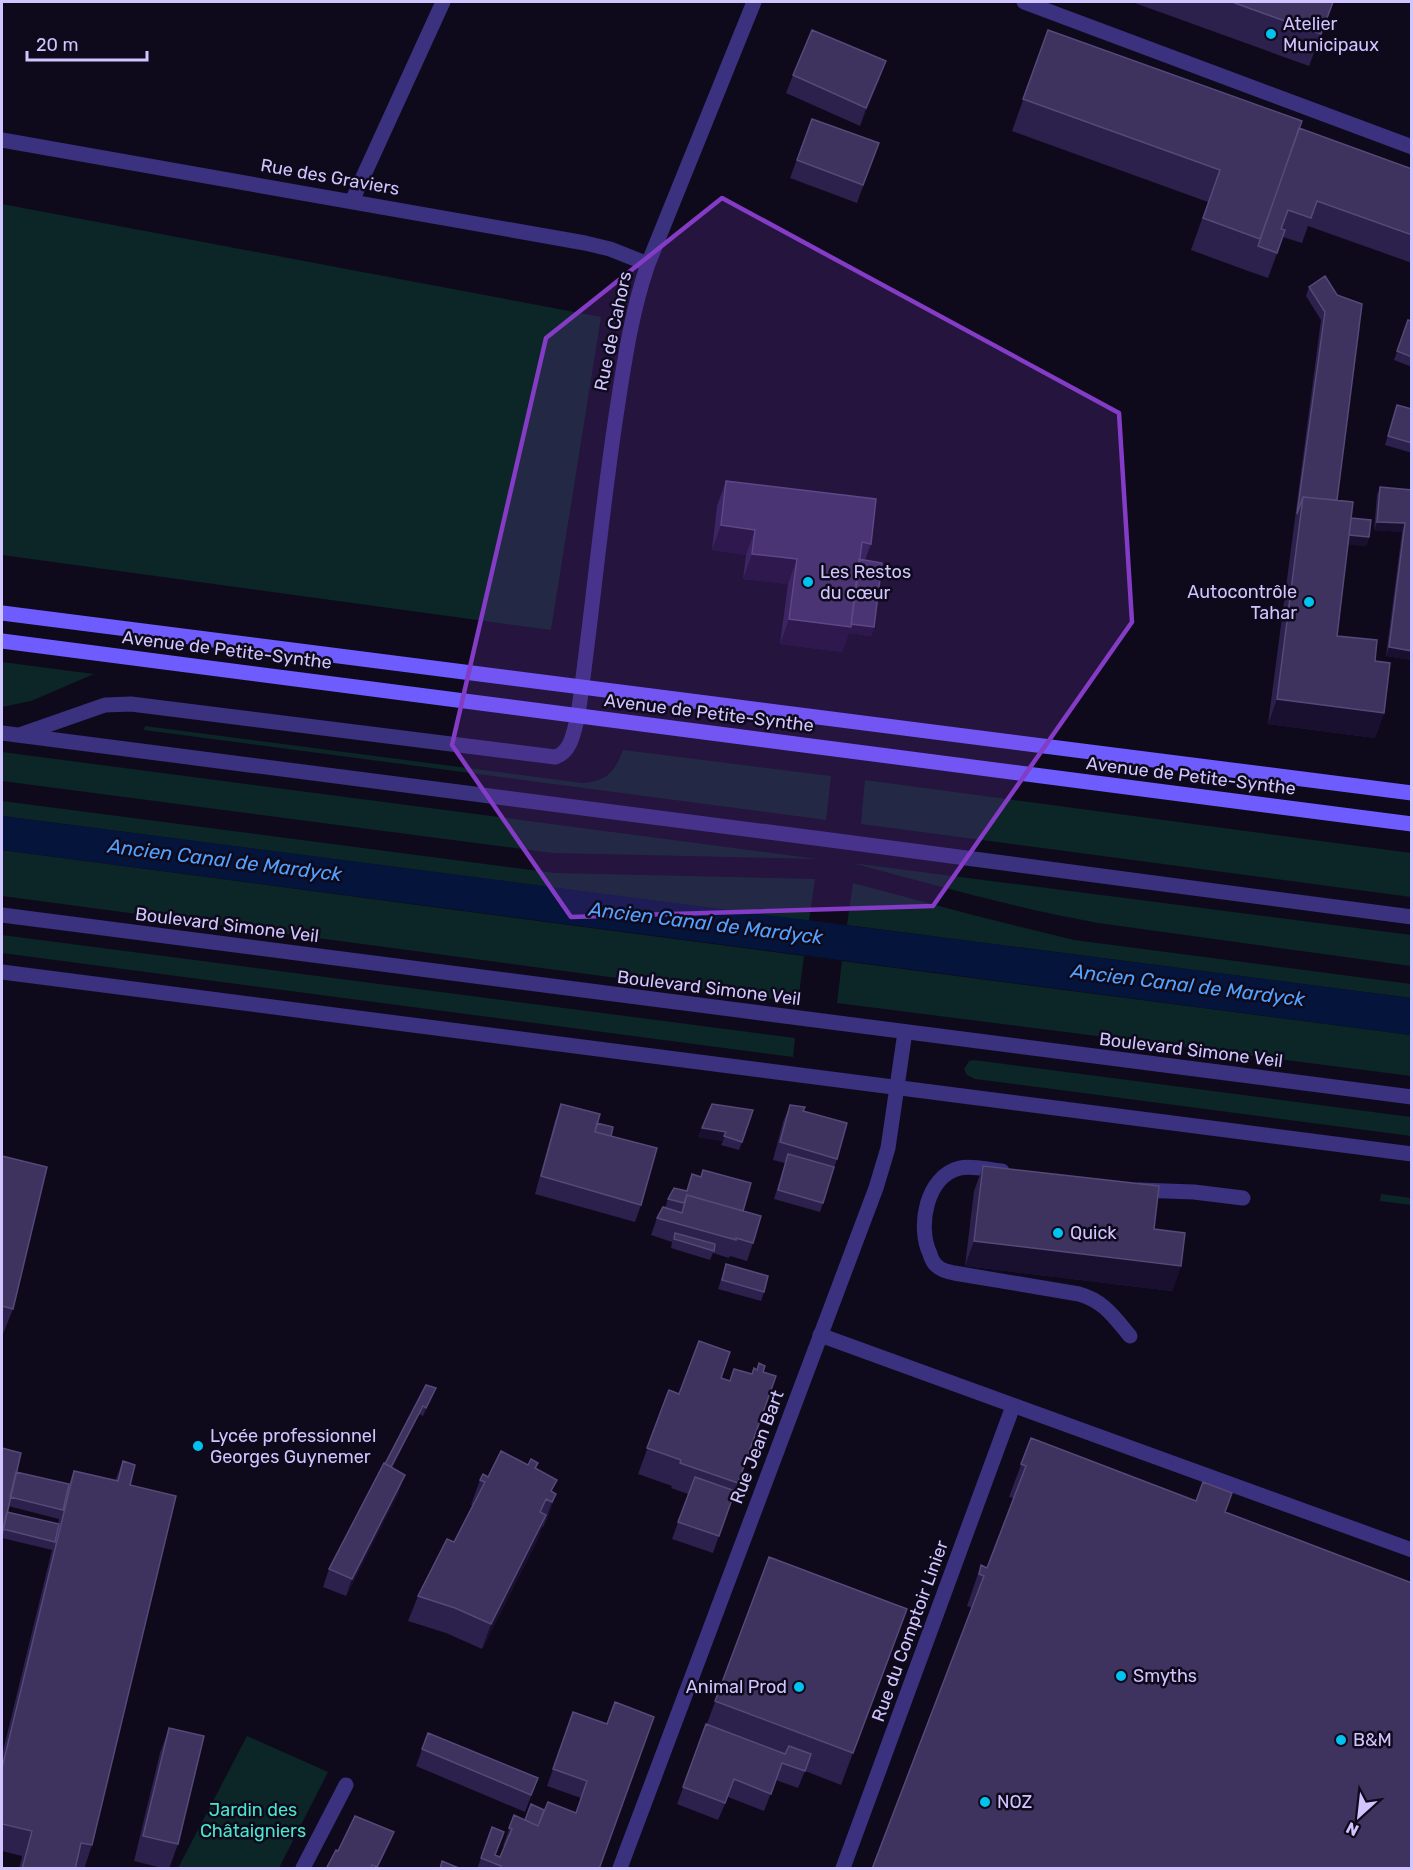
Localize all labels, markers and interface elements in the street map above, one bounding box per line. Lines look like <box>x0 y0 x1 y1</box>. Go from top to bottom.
place label: Atelier Municipaux <box>1283 13 1379 56</box>
scale bar <box>27 24 147 62</box>
marker: Atelier Municipaux <box>1264 27 1278 41</box>
text: 20 m <box>36 34 78 56</box>
street label: Rue des Graviers <box>259 154 401 200</box>
street label: Rue de Cahors <box>590 269 636 393</box>
place label: Les Restos du cœur <box>820 561 911 604</box>
marker: Les Restos du cœur <box>801 575 815 589</box>
place label: Autocontrôle Tahar <box>1187 581 1297 624</box>
marker: Autocontrôle Tahar <box>1302 595 1316 609</box>
street label: Avenue de Petite-Synthe <box>121 626 333 674</box>
street label: Avenue de Petite-Synthe <box>603 689 815 737</box>
street label: Avenue de Petite-Synthe <box>1085 752 1297 800</box>
water label: Ancien Canal de Mardyck <box>106 834 344 886</box>
water label: Ancien Canal de Mardyck <box>587 897 825 949</box>
street label: Boulevard Simone Veil <box>134 903 320 947</box>
water label: Ancien Canal de Mardyck <box>1069 959 1307 1011</box>
street label: Boulevard Simone Veil <box>616 966 802 1010</box>
street label: Boulevard Simone Veil <box>1098 1028 1284 1072</box>
place label: Quick <box>1070 1222 1117 1244</box>
marker: Quick <box>1051 1226 1065 1240</box>
street label: Rue Jean Bart <box>725 1387 789 1507</box>
place label: Lycée professionnel Georges Guynemer <box>210 1425 376 1468</box>
marker: Lycée professionnel Georges Guynemer <box>191 1439 205 1453</box>
street label: Rue du Comptoir Linier <box>867 1537 953 1725</box>
place label: Smyths <box>1133 1665 1197 1687</box>
marker: Smyths <box>1114 1669 1128 1683</box>
place label: Animal Prod <box>686 1676 787 1698</box>
marker: Animal Prod <box>792 1680 806 1694</box>
place label: B&M <box>1353 1729 1392 1751</box>
marker: B&M <box>1334 1733 1348 1747</box>
north arrow <box>1329 1786 1389 1846</box>
place label: NOZ <box>997 1791 1033 1813</box>
marker: NOZ <box>978 1795 992 1809</box>
park label: Jardin des Châtaigniers <box>200 1799 306 1842</box>
text: N <box>1343 1818 1362 1840</box>

